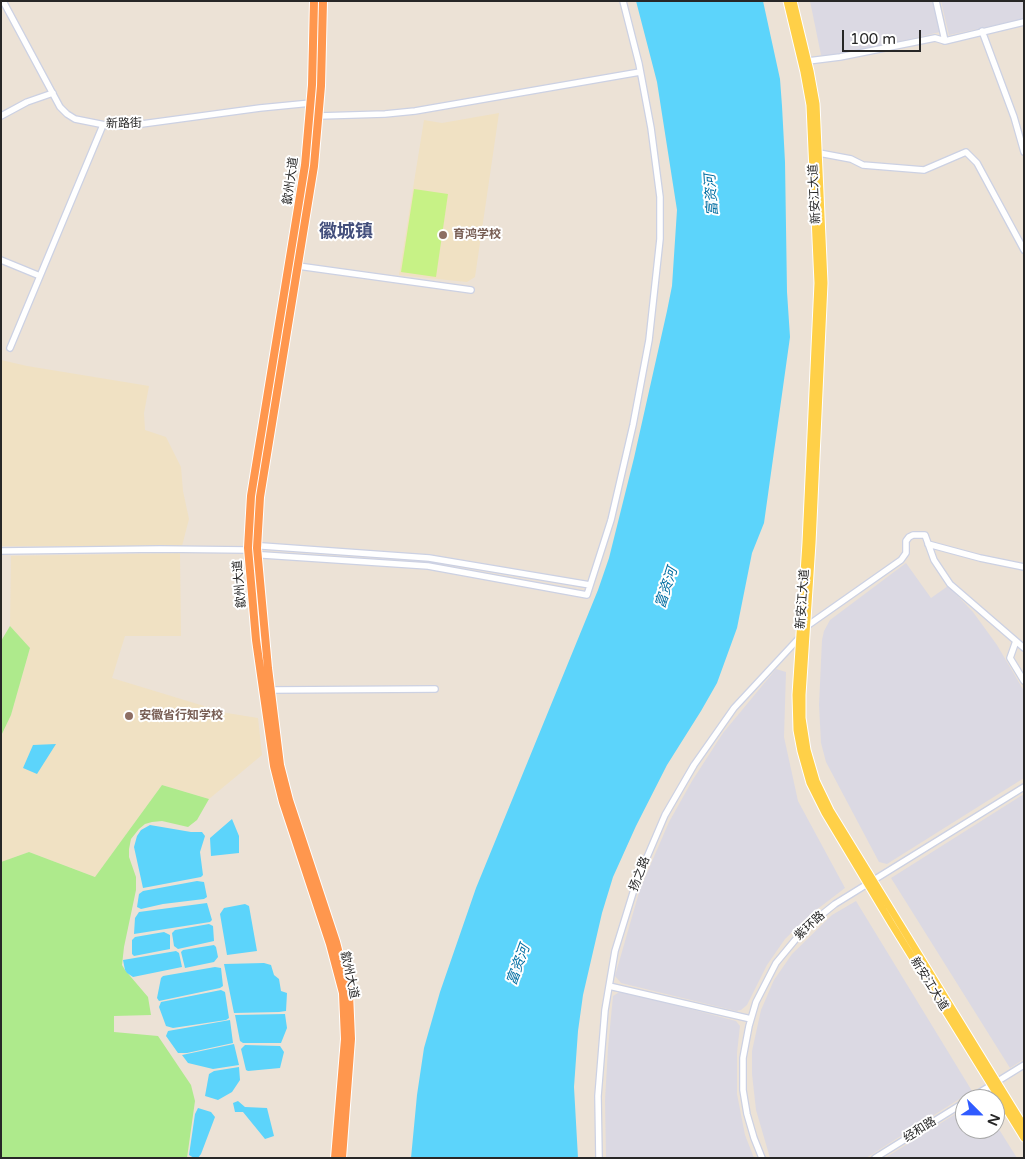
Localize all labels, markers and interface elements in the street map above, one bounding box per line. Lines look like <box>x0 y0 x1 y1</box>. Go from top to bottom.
scale bar <box>845 20 924 52</box>
text: 100 m <box>850 30 896 48</box>
street label: 新路街 <box>106 116 142 132</box>
street label: 歙州大道 <box>281 156 301 206</box>
street label: 新安江大道 <box>806 164 824 224</box>
water label: 富资河 <box>702 173 722 217</box>
district label: 徽城镇 <box>319 221 373 243</box>
place label: 育鸿学校 <box>453 228 501 242</box>
marker: 育鸿学校 <box>437 229 449 241</box>
street label: 歙州大道 <box>231 559 249 609</box>
water label: 富资河 <box>653 565 681 611</box>
street label: 新安江大道 <box>794 569 812 629</box>
place label: 安徽省行知学校 <box>139 709 223 723</box>
marker: 安徽省行知学校 <box>123 710 135 722</box>
street label: 扬之路 <box>627 855 653 893</box>
street label: 紫环路 <box>792 909 828 943</box>
water label: 富资河 <box>504 942 534 988</box>
street label: 歙州大道 <box>337 950 361 1000</box>
street label: 新安江大道 <box>907 955 951 1013</box>
north arrow <box>955 1089 1005 1139</box>
text: N <box>983 1111 1003 1128</box>
street label: 经和路 <box>901 1114 939 1146</box>

